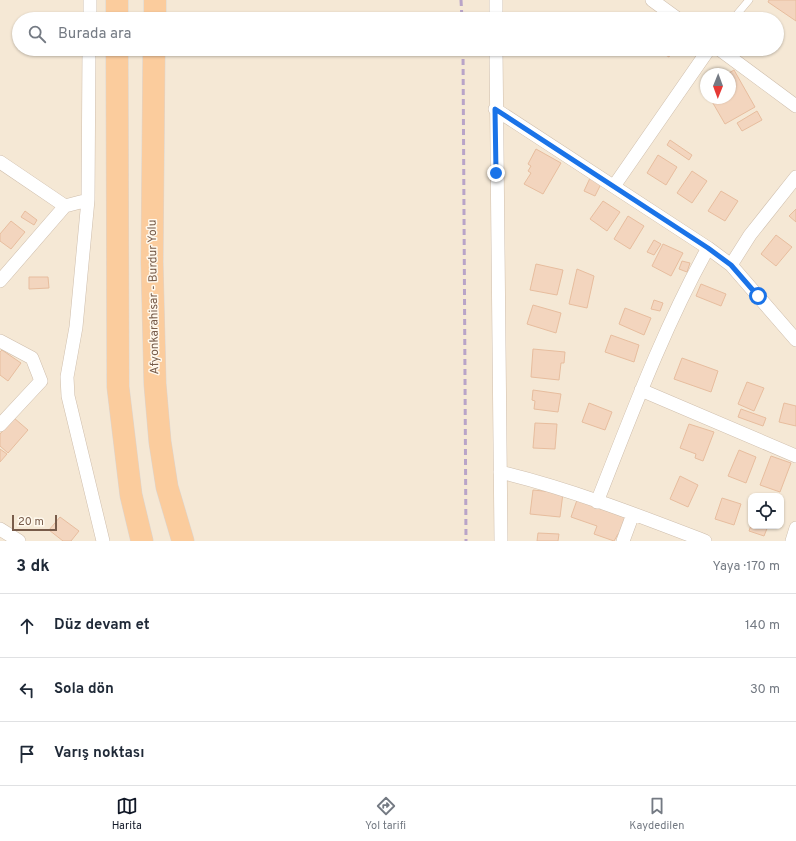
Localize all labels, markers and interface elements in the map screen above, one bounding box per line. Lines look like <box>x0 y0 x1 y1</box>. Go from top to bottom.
search box <box>12 12 784 56</box>
icon: search <box>26 23 48 45</box>
text: Burada ara <box>58 25 131 44</box>
north arrow <box>700 68 736 104</box>
route end <box>487 164 505 182</box>
street label: Afyonkarahisar - Burdur Yolu <box>145 219 163 375</box>
route start <box>749 287 767 305</box>
map controls <box>748 493 784 529</box>
button: locate <box>748 493 784 529</box>
scale bar <box>12 513 57 532</box>
text: 20 m <box>18 515 44 529</box>
text: 3 dk <box>16 556 50 578</box>
text: Yaya · 170 m <box>713 559 780 575</box>
icon: ahead <box>16 615 38 637</box>
text: Düz devam et <box>54 616 150 635</box>
text: 140 m <box>745 618 780 634</box>
icon: left <box>16 679 38 701</box>
text: Sola dön <box>54 680 114 699</box>
text: 30 m <box>750 682 780 698</box>
icon: arrive <box>16 743 38 765</box>
text: Varış noktası <box>54 744 145 763</box>
tab: Harita <box>112 795 142 833</box>
tab: Yol tarifi <box>365 795 406 833</box>
tab: Kaydedilen <box>629 795 684 833</box>

